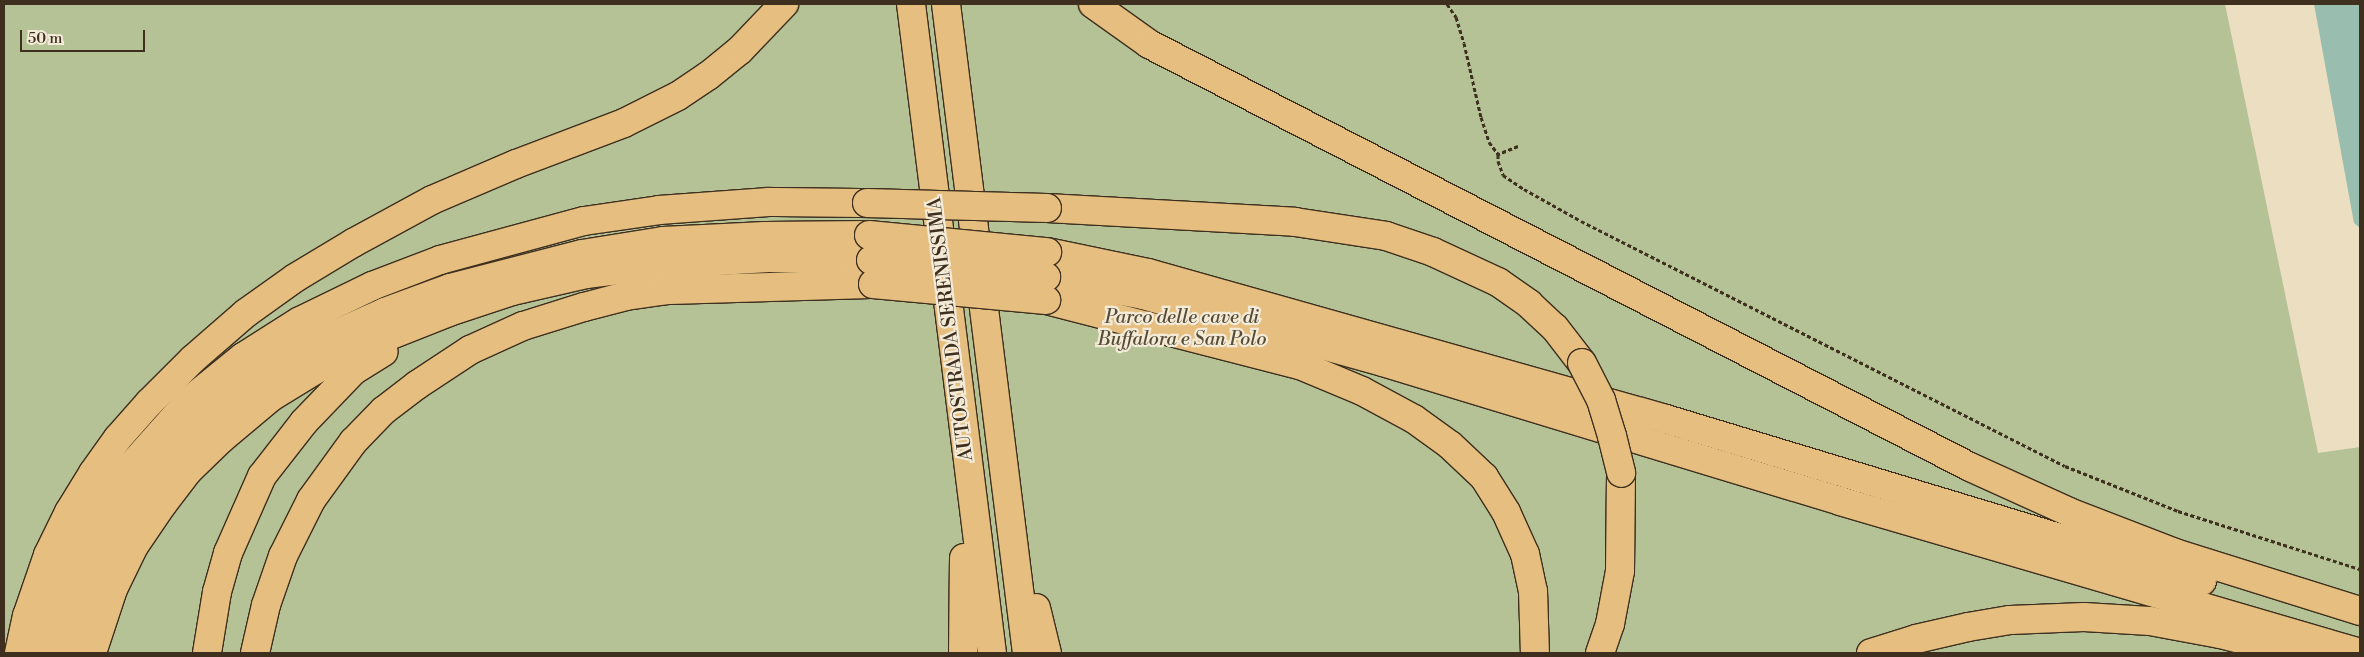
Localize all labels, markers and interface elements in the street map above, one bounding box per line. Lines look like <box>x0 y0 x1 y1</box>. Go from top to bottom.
scale bar <box>22 20 148 52</box>
text: 50 m <box>28 29 62 48</box>
street label: AUTOSTRADA SERENISSIMA <box>923 196 979 462</box>
park label: Parco delle cave di Buffalora e San Polo <box>1098 307 1266 351</box>

